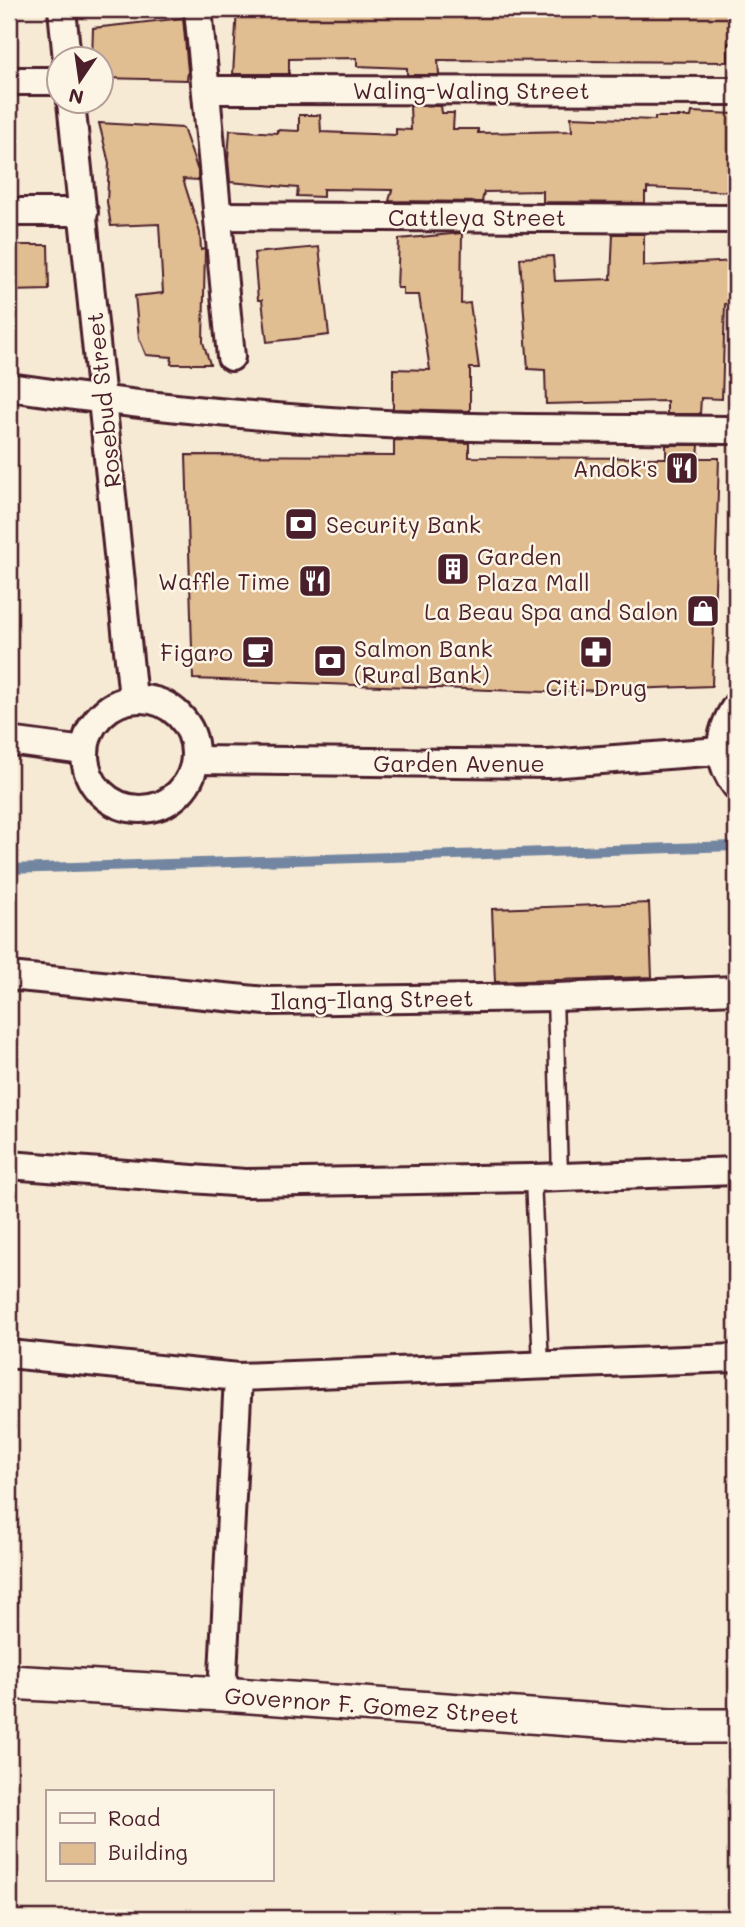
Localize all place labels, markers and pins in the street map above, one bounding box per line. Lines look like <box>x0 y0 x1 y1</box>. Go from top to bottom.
restaurant icon: Andok's <box>663 449 701 487</box>
place label: Andok's <box>573 453 658 483</box>
bank icon: Security Bank <box>282 505 320 543</box>
place label: Security Bank <box>326 509 481 539</box>
place label: Garden Plaza Mall <box>477 541 590 597</box>
building icon: Garden Plaza Mall <box>434 550 472 588</box>
restaurant icon: Waffle Time <box>296 562 334 600</box>
place label: Waffle Time <box>158 566 290 596</box>
shop icon: La Beau Spa and Salon <box>684 592 722 630</box>
place label: La Beau Spa and Salon <box>424 596 678 626</box>
cafe icon: Figaro <box>239 633 277 671</box>
place label: Salmon Bank (Rural Bank) <box>354 633 493 689</box>
pharmacy icon: Citi Drug <box>577 633 615 671</box>
place label: Figaro <box>160 637 233 667</box>
bank icon: Salmon Bank (Rural Bank) <box>311 642 349 680</box>
place label: Citi Drug <box>545 672 647 702</box>

